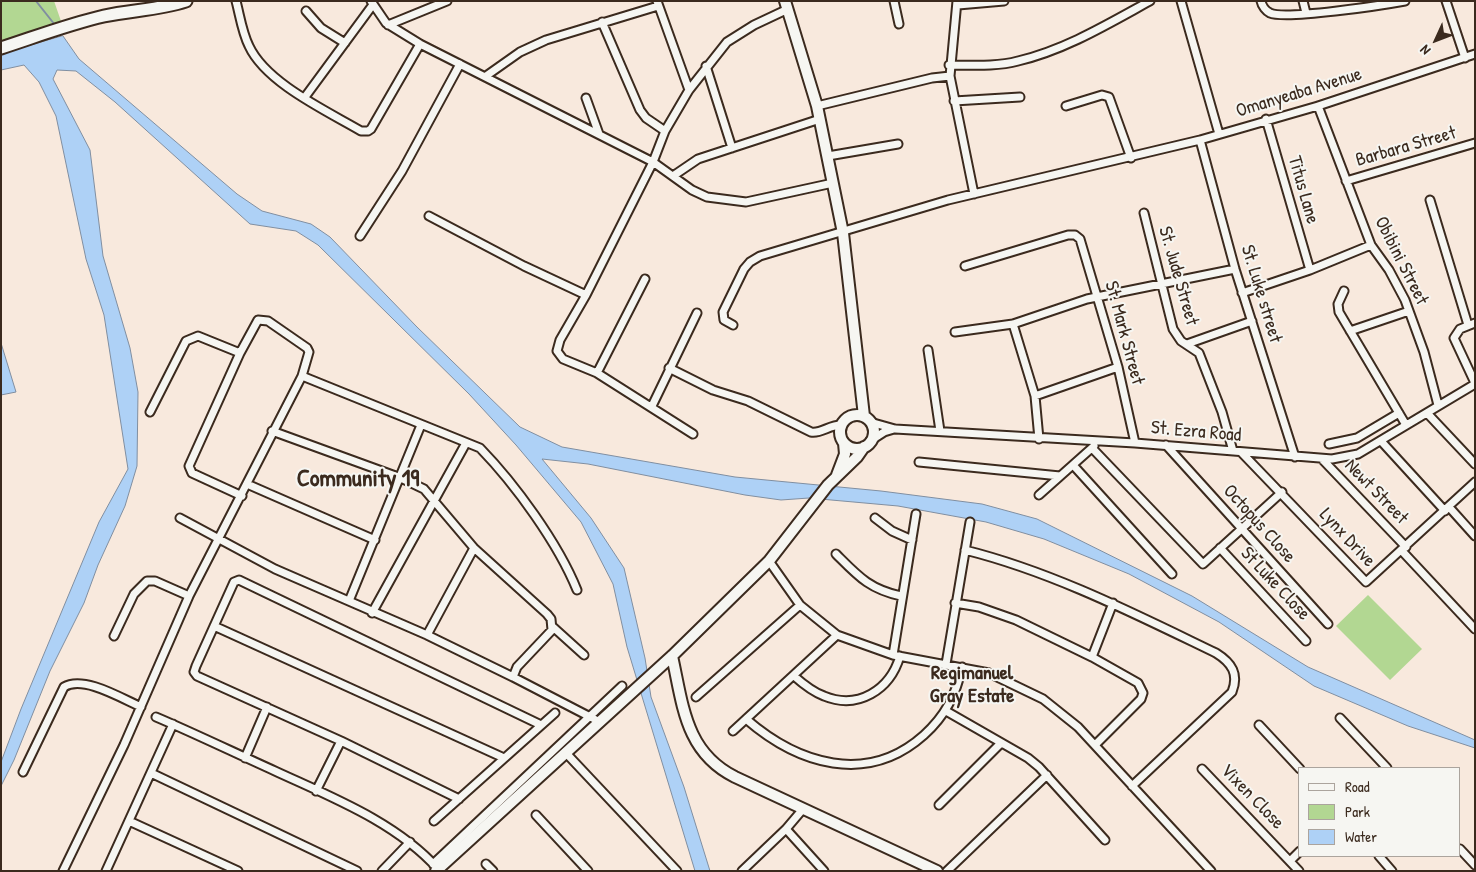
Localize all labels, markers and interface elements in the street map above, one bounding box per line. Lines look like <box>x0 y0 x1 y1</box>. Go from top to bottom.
north arrow <box>1411 15 1461 65</box>
text: N <box>1415 41 1434 60</box>
street label: Omanyeaba Avenue <box>1233 63 1365 123</box>
street label: Barbara Street <box>1353 122 1459 172</box>
street label: Titus Lane <box>1282 153 1324 227</box>
street label: Obibini Street <box>1369 213 1433 309</box>
street label: St. Jude Street <box>1153 224 1203 328</box>
street label: St. Luke street <box>1235 242 1287 346</box>
street label: St. Mark Street <box>1099 279 1149 387</box>
street label: St. Ezra Road <box>1150 417 1242 447</box>
street label: Newt Street <box>1339 455 1413 529</box>
district label: Community 19 <box>297 466 419 494</box>
street label: Octopus Close <box>1218 480 1300 568</box>
street label: Lynx Drive <box>1314 504 1380 572</box>
street label: St Luke Close <box>1235 543 1315 625</box>
district label: Regimanuel Gray Estate <box>930 662 1014 709</box>
street label: Vixen Close <box>1215 760 1289 834</box>
legend <box>1298 767 1461 857</box>
text: Road <box>1345 776 1370 797</box>
text: Park <box>1345 801 1370 822</box>
text: Water <box>1345 826 1377 847</box>

